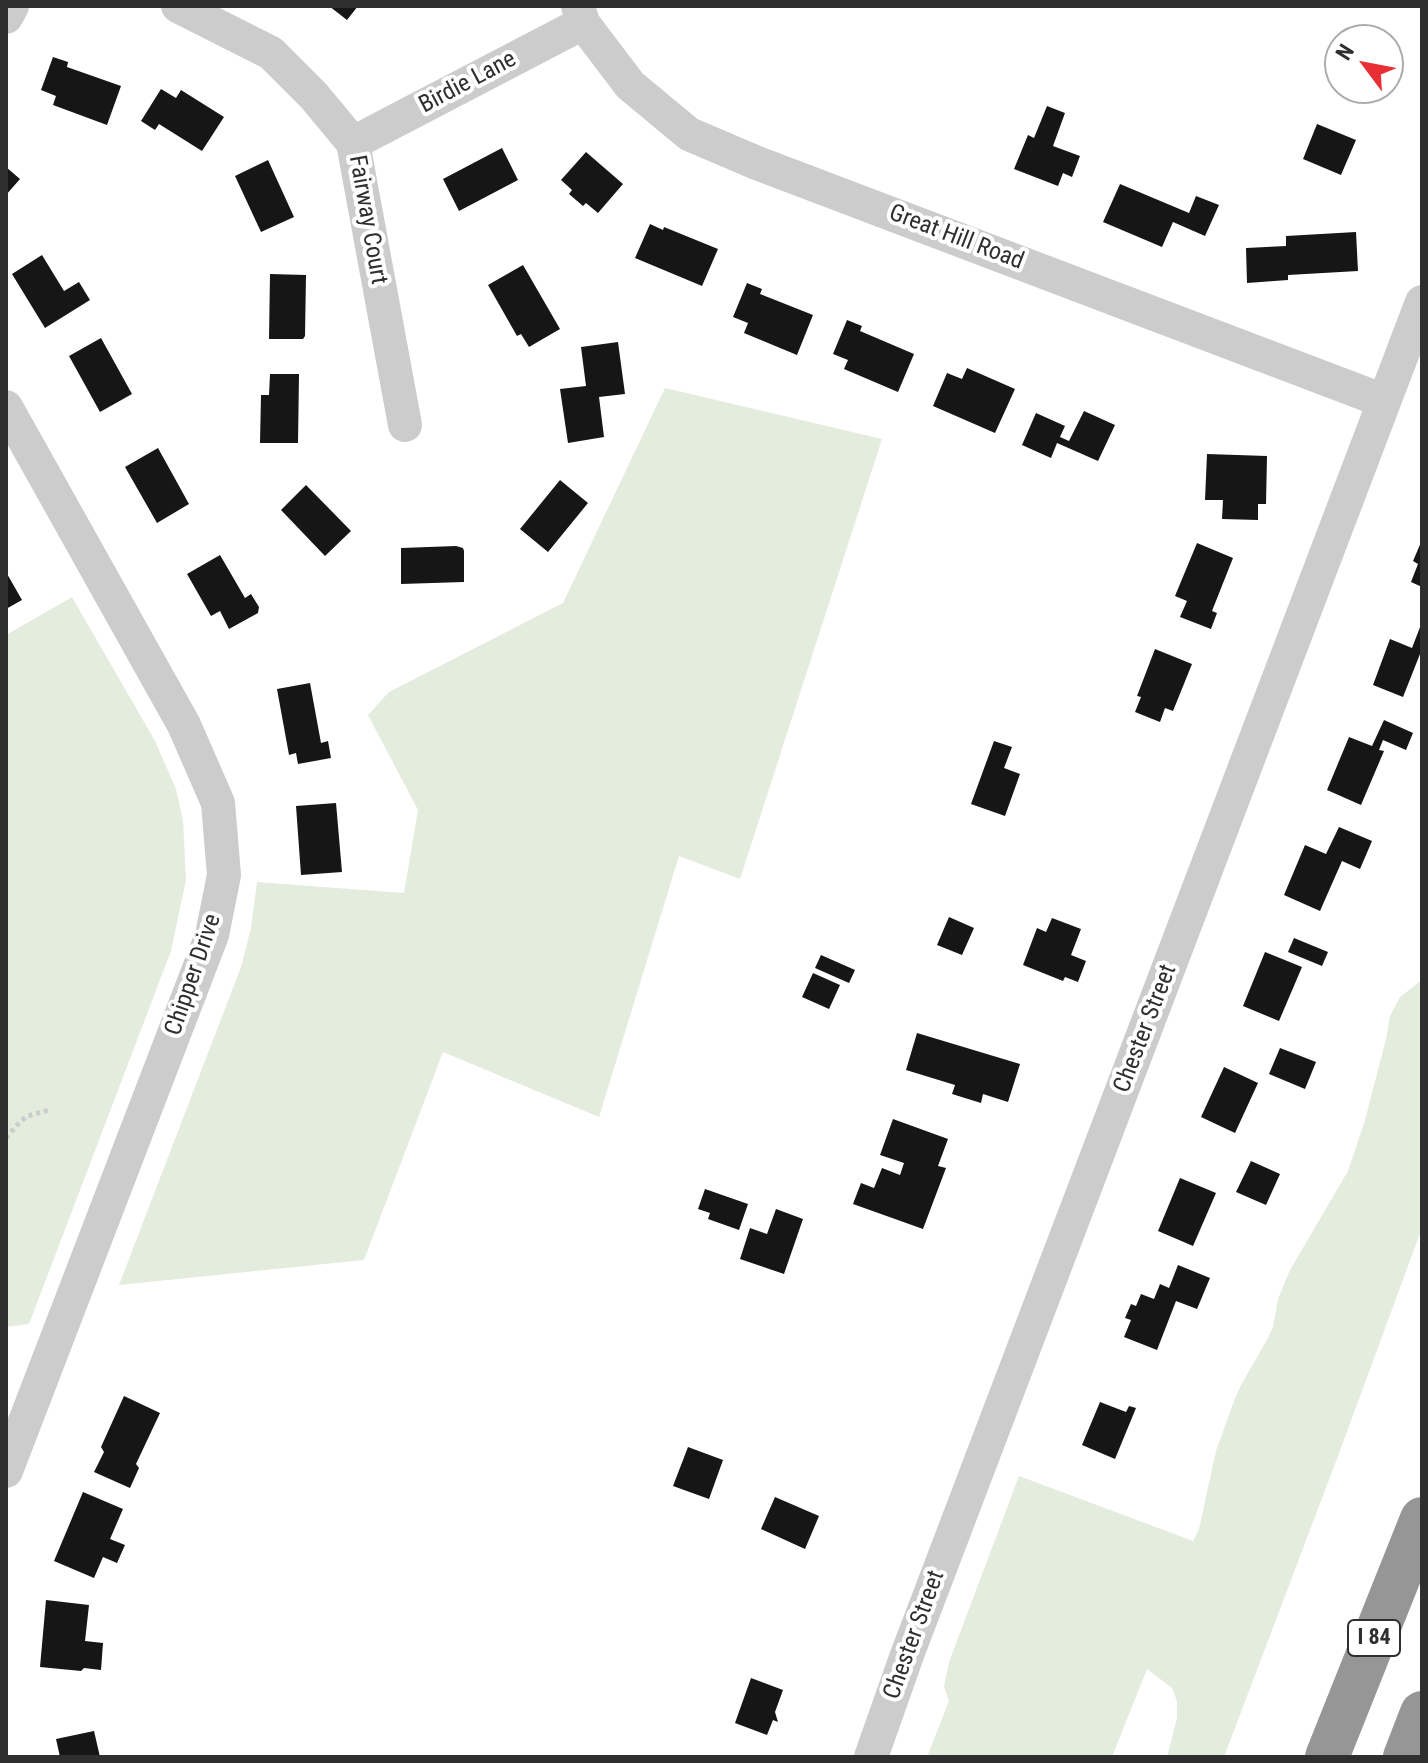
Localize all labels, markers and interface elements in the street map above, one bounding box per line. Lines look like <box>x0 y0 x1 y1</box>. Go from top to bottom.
north arrow <box>1324 24 1404 104</box>
text: N <box>1331 40 1359 64</box>
street label: Birdie Lane <box>415 45 521 121</box>
street label: Fairway Court <box>342 153 392 287</box>
street label: Great Hill Road <box>885 199 1027 277</box>
street label: Chipper Drive <box>160 911 228 1039</box>
street label: Chester Street <box>1108 961 1184 1097</box>
street label: Chester Street <box>878 1567 952 1703</box>
road number: I 84 <box>1348 1620 1400 1656</box>

